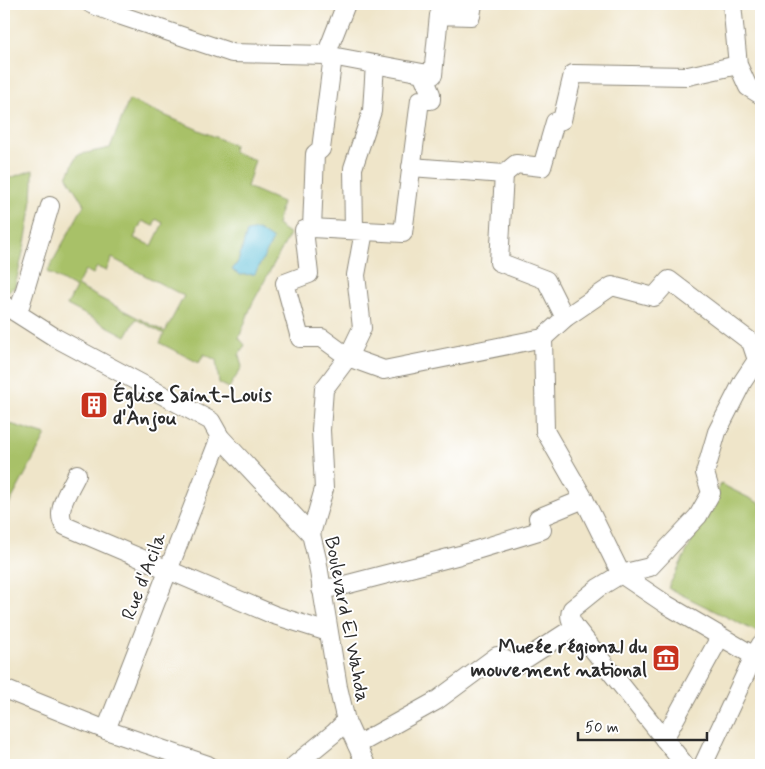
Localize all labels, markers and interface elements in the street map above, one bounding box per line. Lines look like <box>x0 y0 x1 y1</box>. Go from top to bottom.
place label: Église Saint-Louis d'Anjou <box>113 381 272 432</box>
building icon: Église Saint-Louis d'Anjou <box>79 390 109 420</box>
street label: Rue d'Acila <box>115 528 174 624</box>
street label: Boulevard El Wahda <box>317 534 376 704</box>
place label: Mueée régional du mouvement national <box>471 634 647 684</box>
museum icon: Mueée régional du mouvement national <box>651 643 681 673</box>
scale bar <box>578 709 706 741</box>
text: 50 m <box>585 718 619 738</box>

